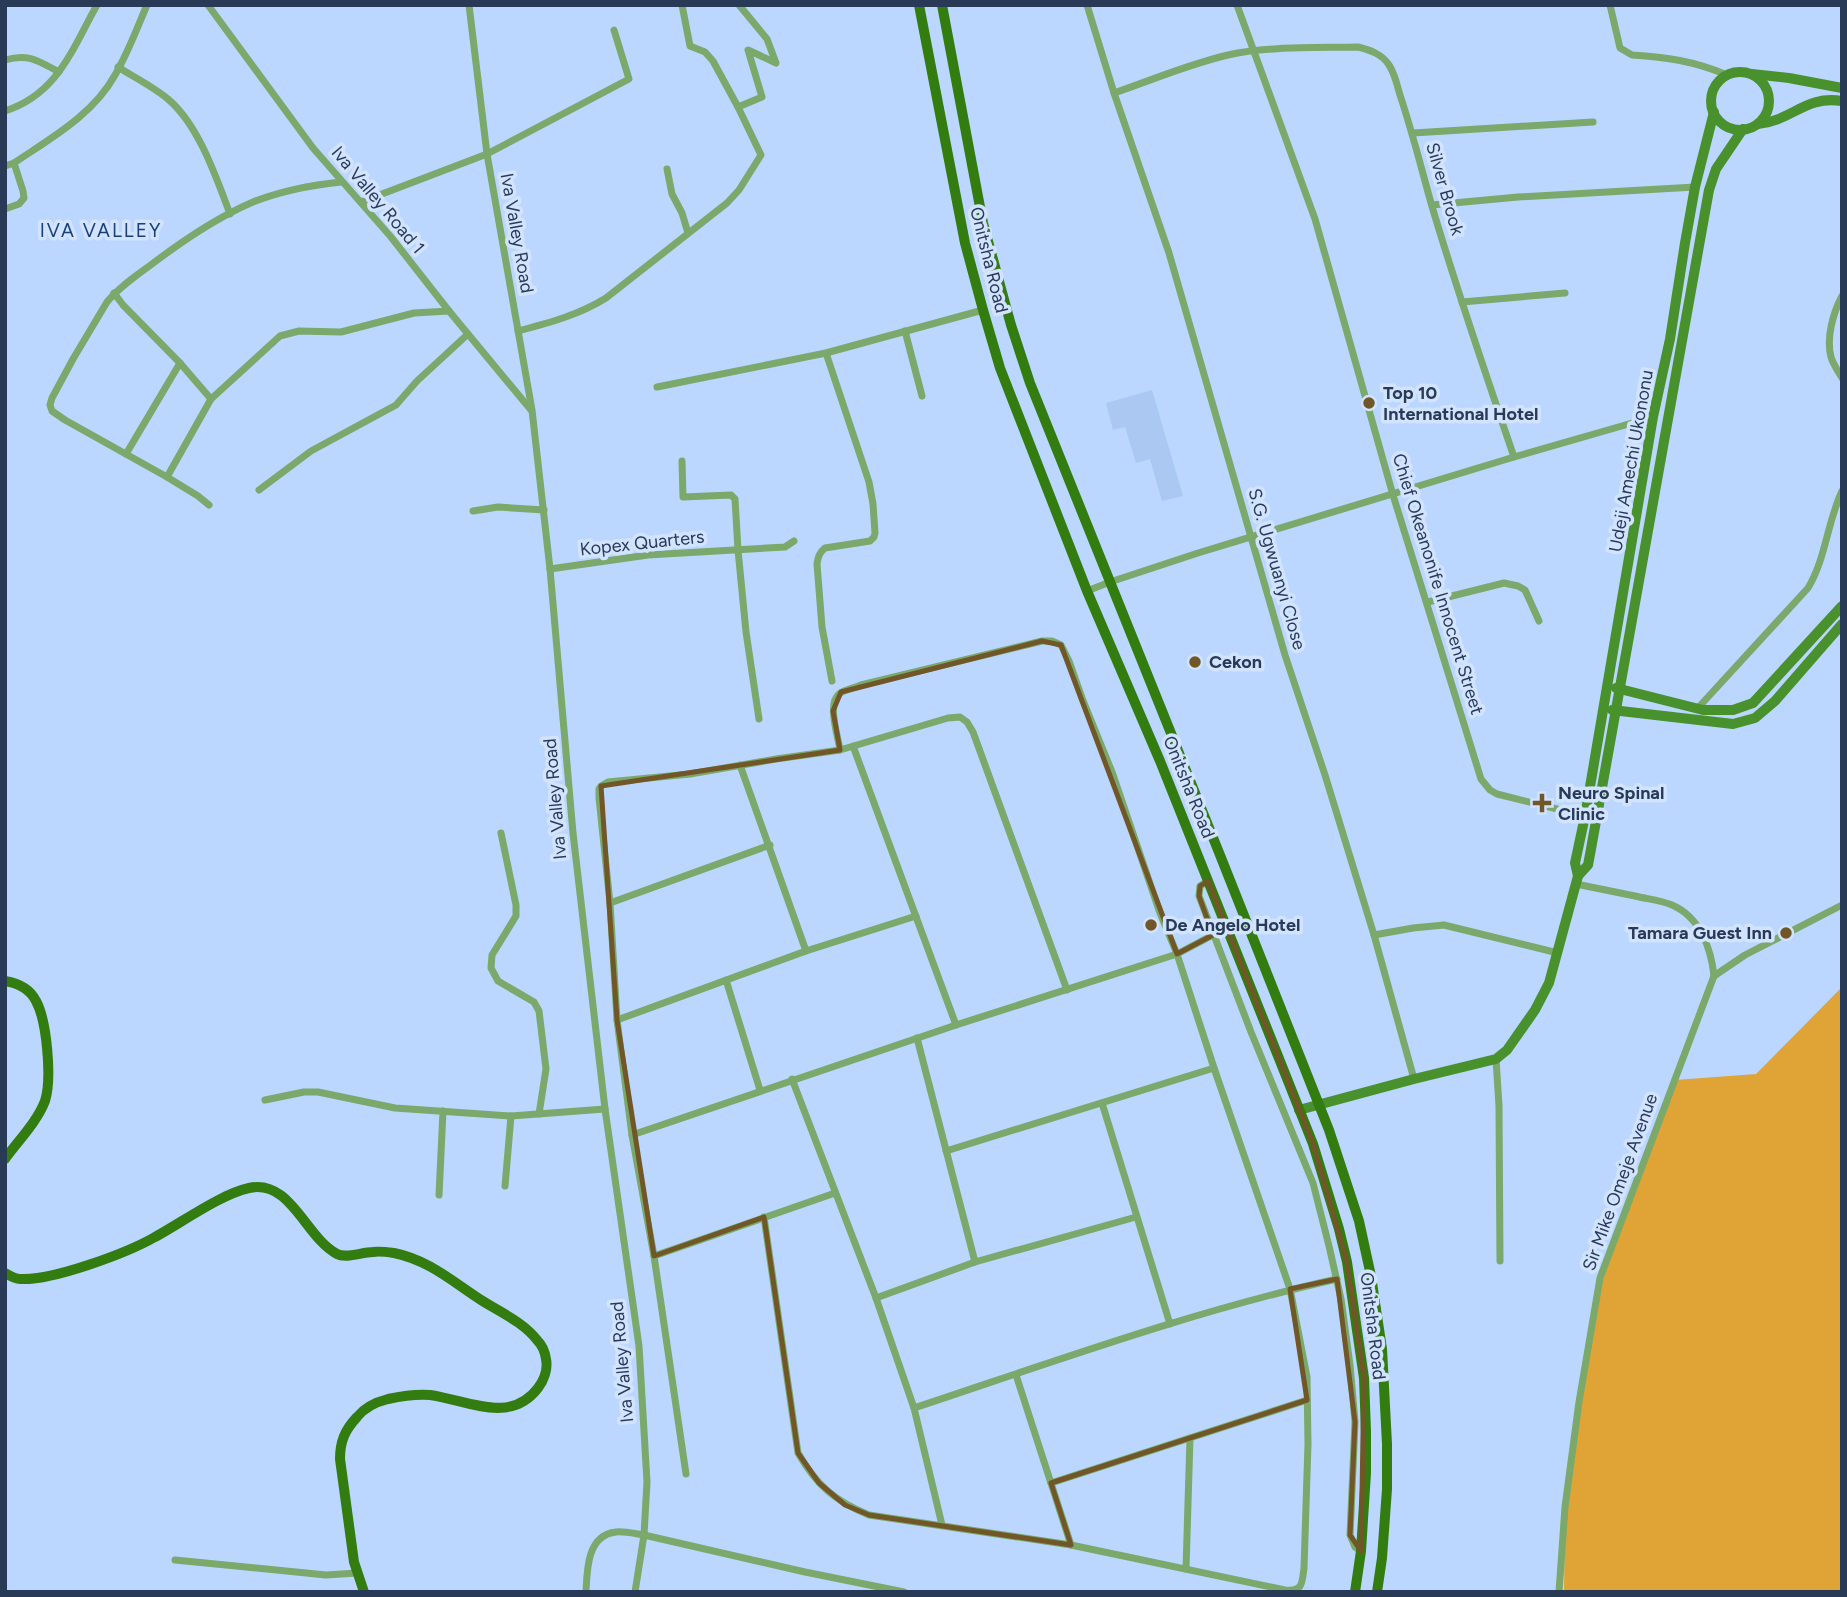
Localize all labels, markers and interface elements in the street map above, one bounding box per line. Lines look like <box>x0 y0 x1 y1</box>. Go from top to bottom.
street label: Silver Brook <box>1421 140 1469 238</box>
street label: Iva Valley Road 1 <box>327 142 429 258</box>
street label: Iva Valley Road <box>496 171 538 295</box>
street label: Onitsha Road <box>965 205 1013 315</box>
district label: IVA VALLEY <box>40 219 162 242</box>
street label: Udeji Amechi Ukononu <box>1604 368 1658 554</box>
place label: Top 10 International Hotel <box>1383 382 1538 425</box>
marker: Top 10 International Hotel <box>1361 395 1377 411</box>
street label: Chief Okeanonife Innocent Street <box>1388 451 1488 717</box>
street label: S.G. Ugwuanyi Close <box>1243 486 1311 652</box>
street label: Kopex Quarters <box>579 526 705 560</box>
place label: Cekon <box>1209 651 1262 673</box>
marker: Cekon <box>1187 654 1203 670</box>
street label: Onitsha Road <box>1158 733 1220 841</box>
street label: Iva Valley Road <box>539 738 571 860</box>
place label: Neuro Spinal Clinic <box>1558 782 1664 825</box>
marker: Neuro Spinal Clinic <box>1532 793 1552 813</box>
place label: De Angelo Hotel <box>1165 914 1300 936</box>
marker: De Angelo Hotel <box>1143 917 1159 933</box>
place label: Tamara Guest Inn <box>1628 922 1772 944</box>
marker: Tamara Guest Inn <box>1778 925 1794 941</box>
street label: Sir Mike Omeje Avenue <box>1578 1090 1662 1274</box>
street label: Onitsha Road <box>1355 1271 1391 1381</box>
street label: Iva Valley Road <box>606 1301 638 1423</box>

